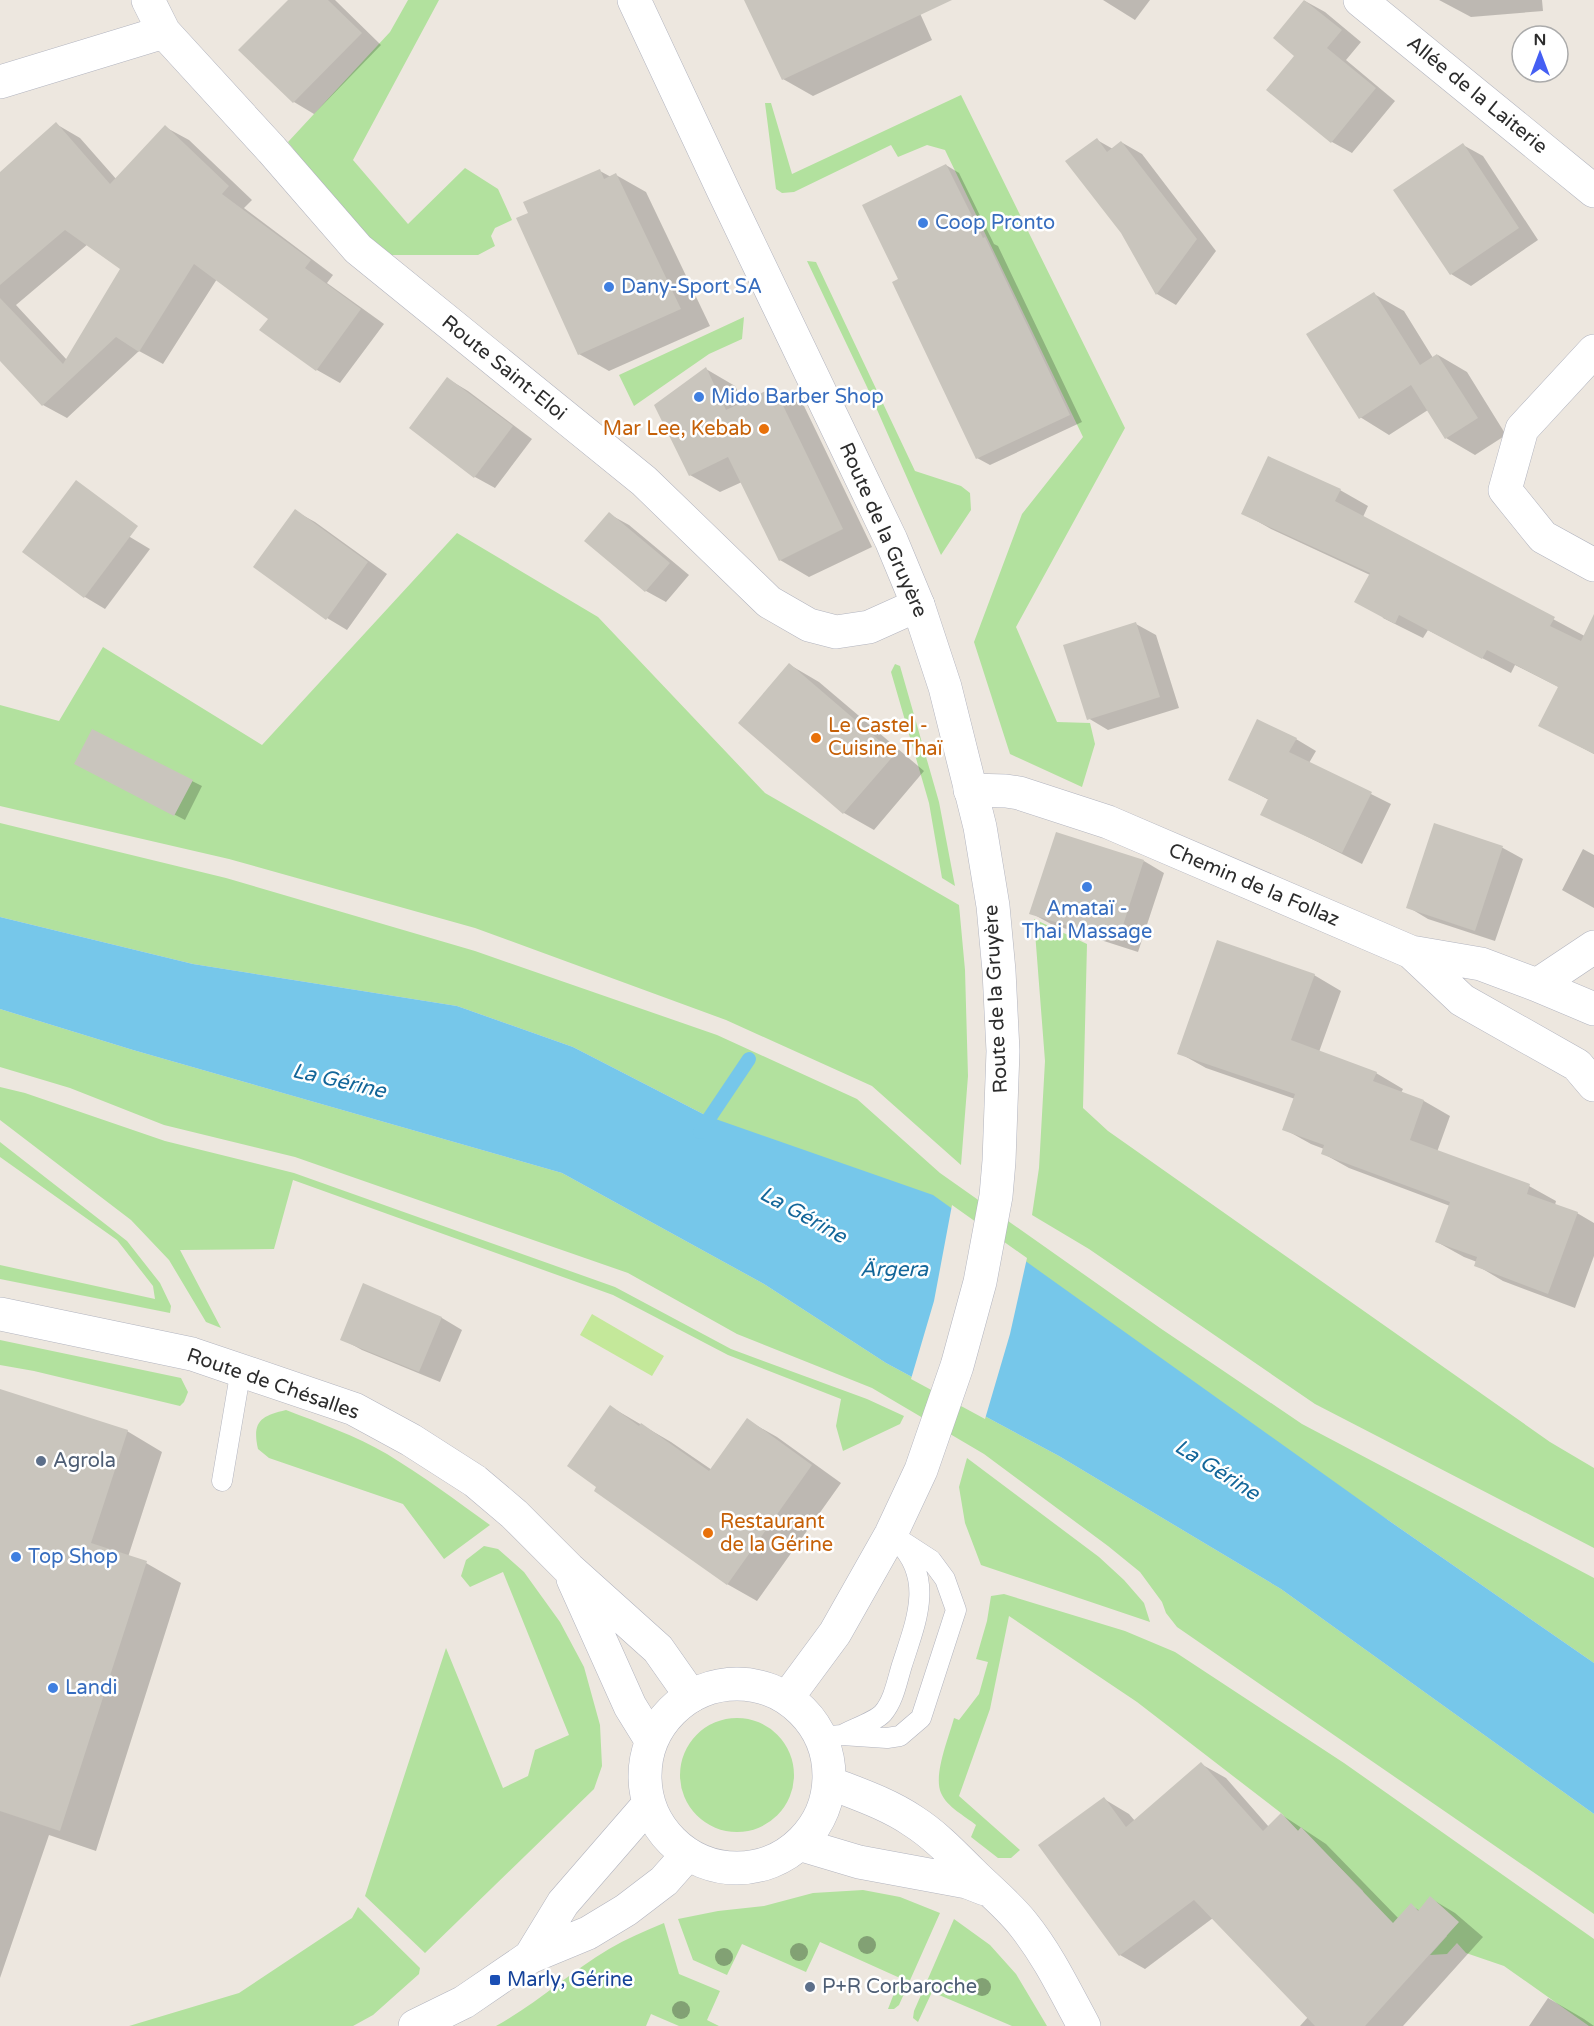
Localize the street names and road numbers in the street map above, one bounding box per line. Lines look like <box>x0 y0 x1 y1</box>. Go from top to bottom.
street label: Allée de la Laiterie <box>1402 31 1552 159</box>
street label: Route Saint-Eloi <box>437 310 571 426</box>
street label: Route de la Gruyère <box>834 439 932 621</box>
street label: Chemin de la Follaz <box>1165 838 1343 932</box>
street label: Route de la Gruyère <box>979 904 1013 1094</box>
street label: Route de Chésalles <box>184 1343 362 1425</box>

